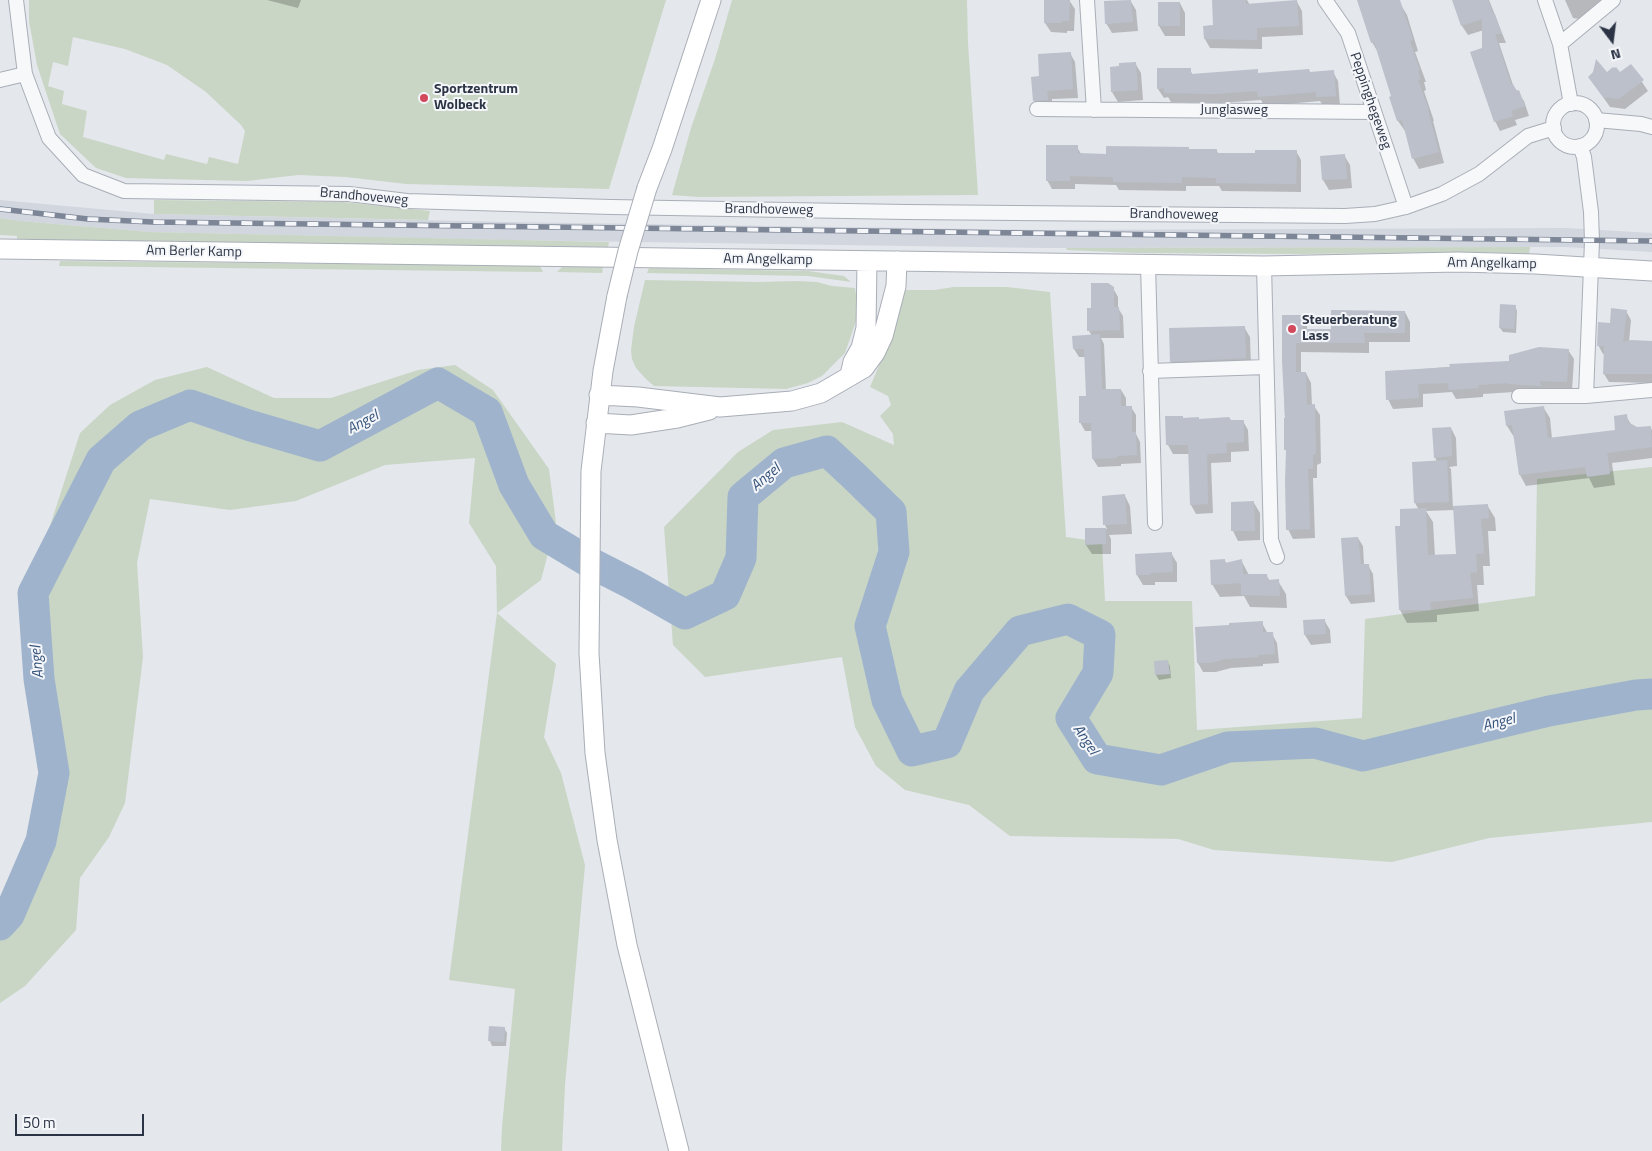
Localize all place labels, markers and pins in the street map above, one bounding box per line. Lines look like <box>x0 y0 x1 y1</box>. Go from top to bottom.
place label: Sportzentrum Wolbeck <box>434 82 518 114</box>
marker: Sportzentrum Wolbeck <box>418 92 430 104</box>
place label: Steuerberatung Lass <box>1302 313 1397 346</box>
marker: Steuerberatung Lass <box>1286 323 1298 335</box>

